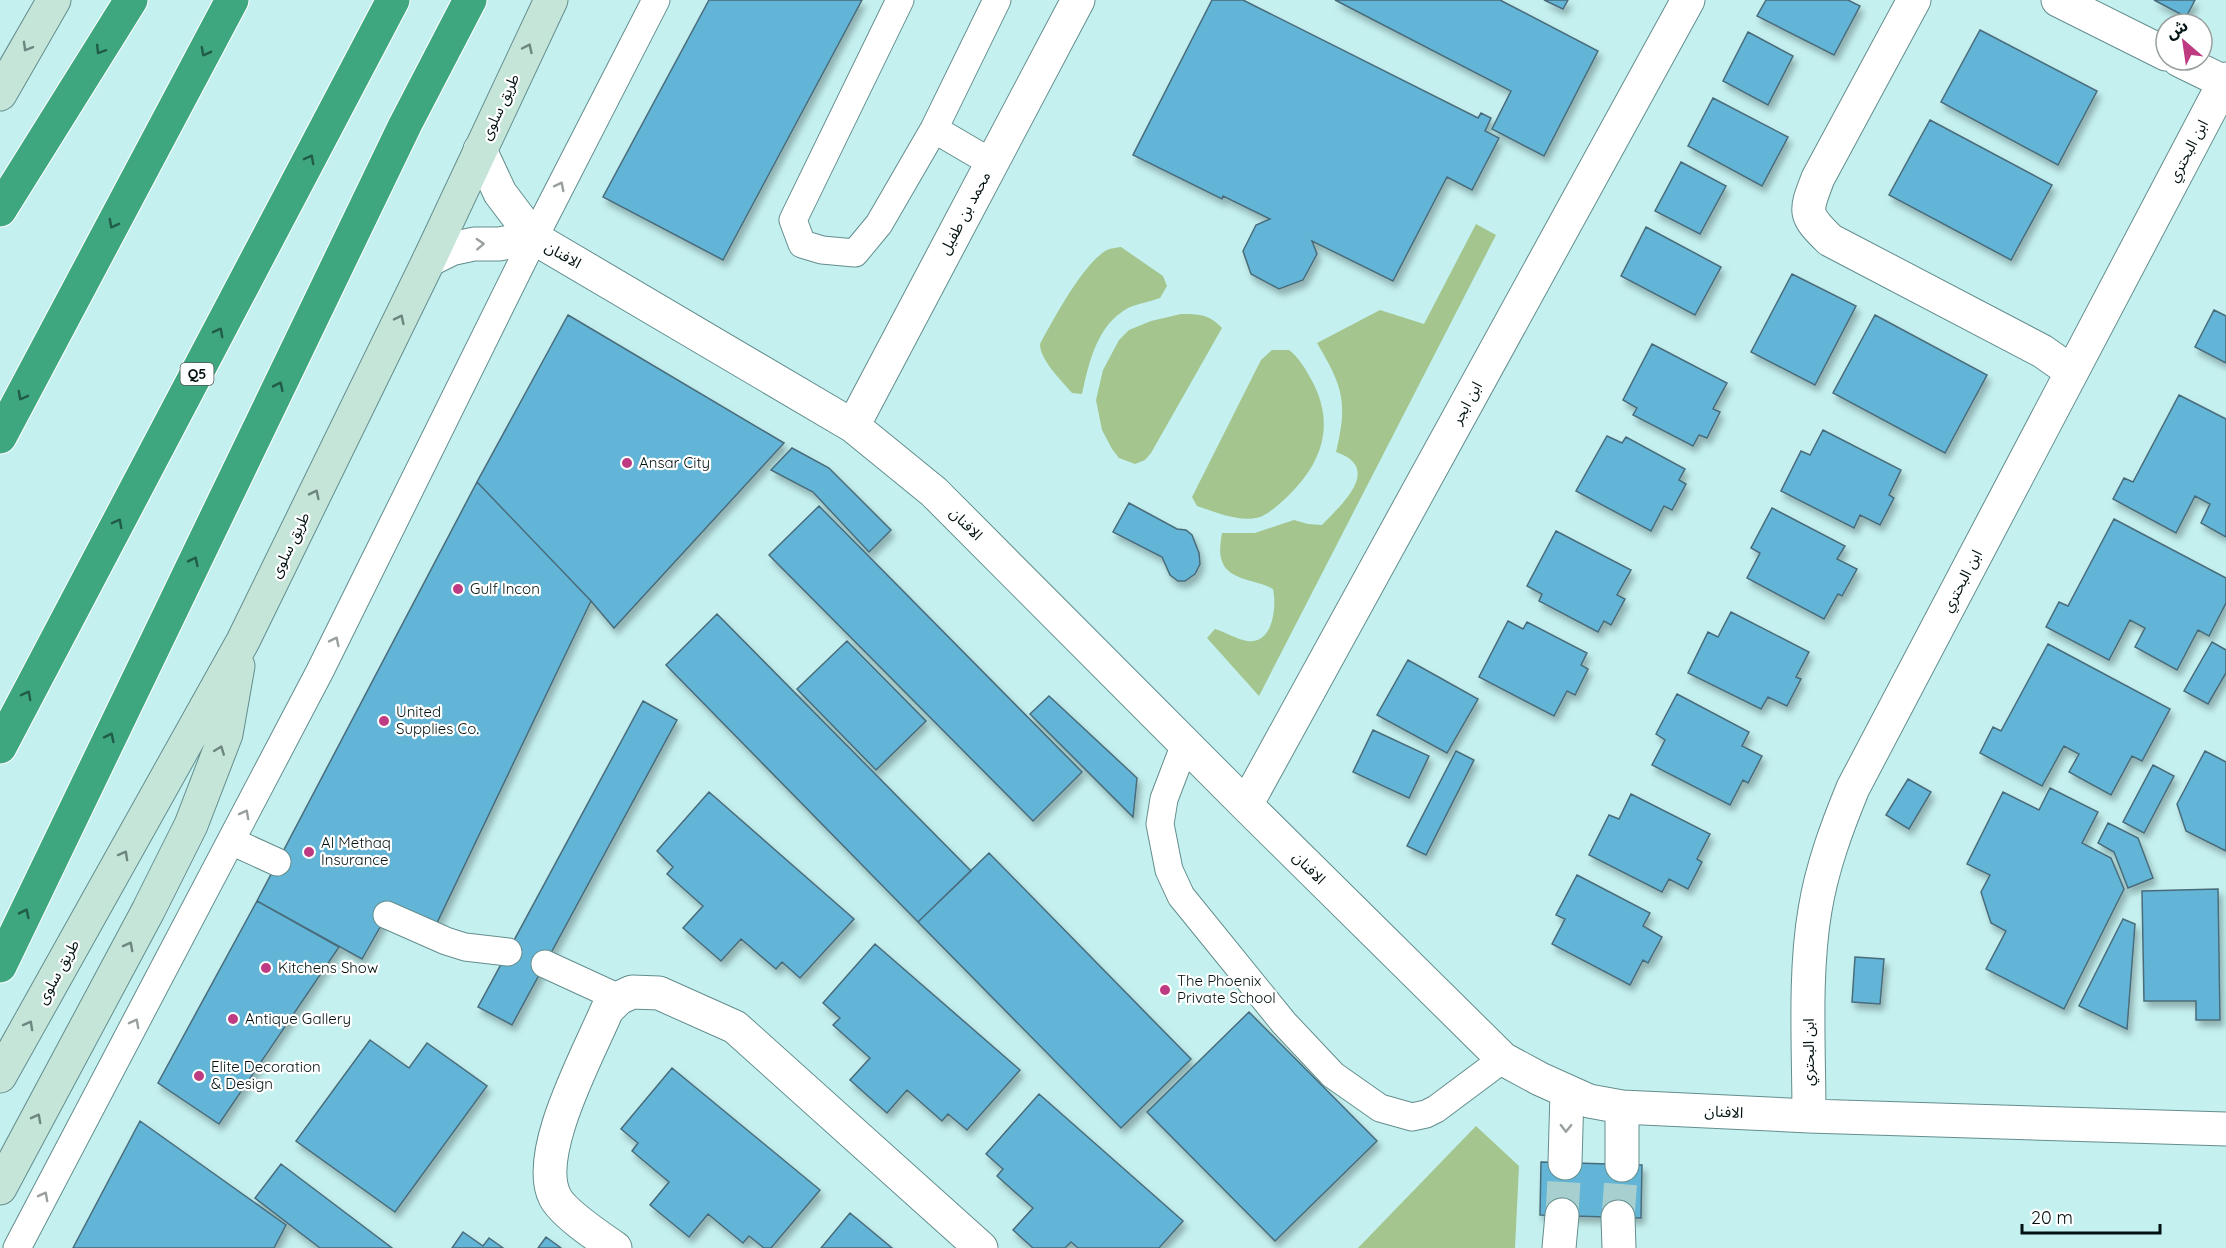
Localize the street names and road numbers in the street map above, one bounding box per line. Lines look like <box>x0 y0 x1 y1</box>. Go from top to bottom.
street label: طريق سلوى <box>476 71 524 143</box>
street label: ابن البحتري <box>2163 116 2214 186</box>
street label: محمد بن طفيل <box>935 168 994 258</box>
street label: الافنان <box>542 237 585 272</box>
road number: Q5 <box>180 363 214 385</box>
street label: ابن ابجر <box>1447 378 1486 428</box>
street label: الافنان <box>946 503 987 544</box>
street label: طريق سلوى <box>265 509 315 581</box>
street label: ابن البحتري <box>1937 546 1988 616</box>
street label: الافنان <box>1289 847 1330 888</box>
street label: طريق سلوى <box>32 936 84 1008</box>
street label: ابن البحتري <box>1799 1018 1820 1086</box>
street label: الافنان <box>1704 1101 1744 1122</box>

